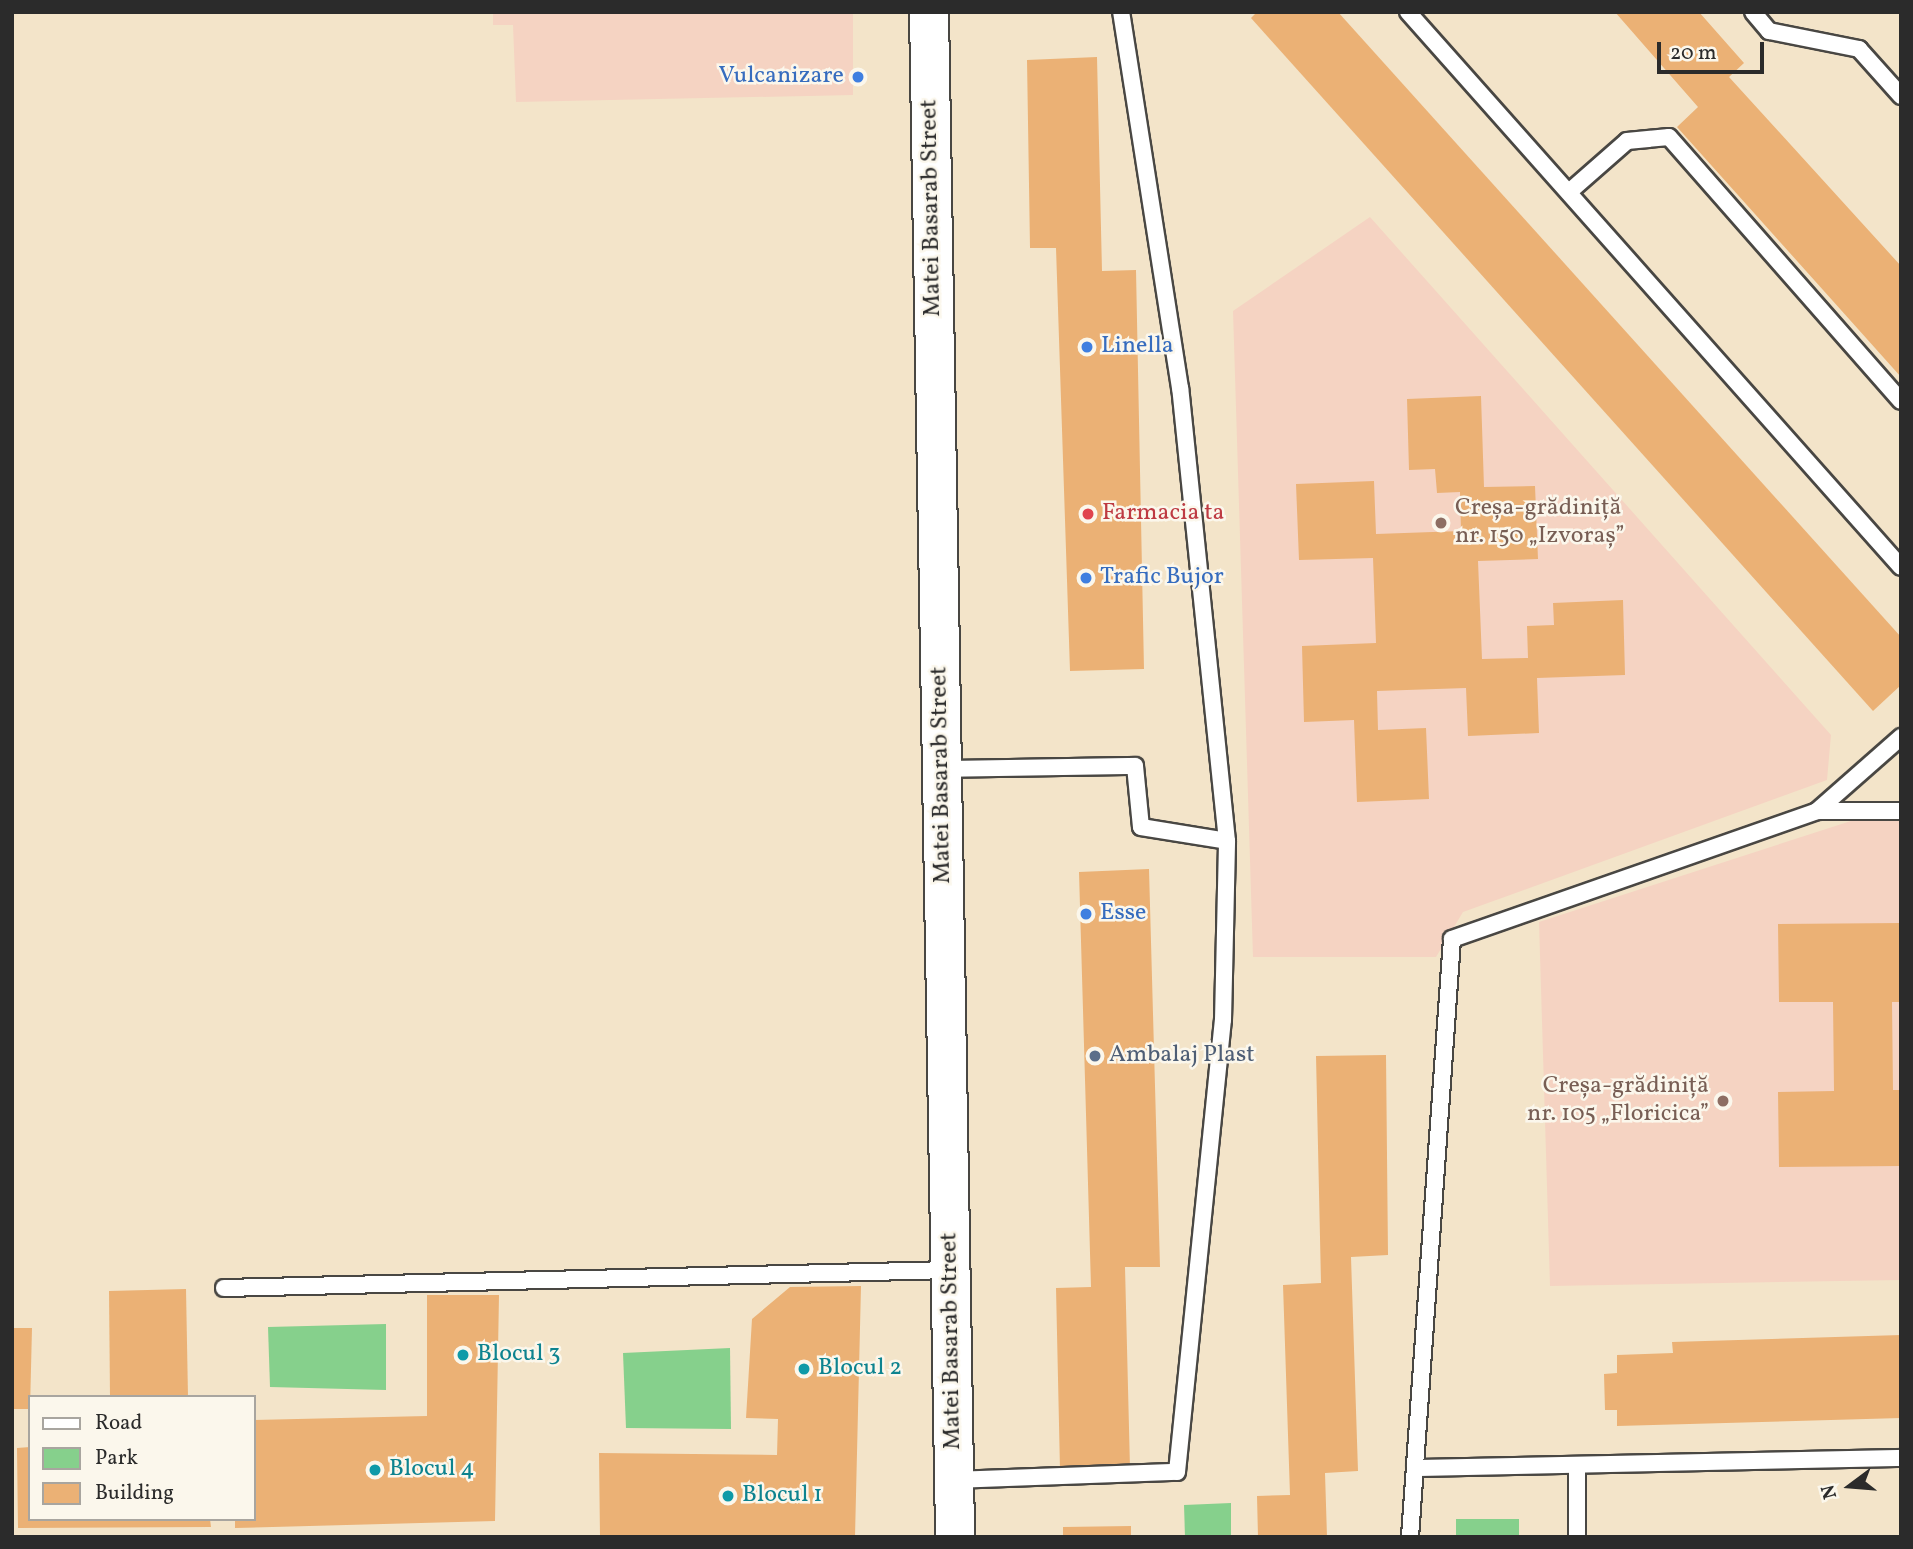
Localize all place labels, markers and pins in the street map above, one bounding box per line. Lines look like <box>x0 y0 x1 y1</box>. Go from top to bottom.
place label: Vulcanizare <box>718 63 844 91</box>
marker: Vulcanizare <box>850 69 866 85</box>
place label: Linella <box>1101 333 1174 361</box>
marker: Linella <box>1079 339 1095 355</box>
place label: Creșa-grădiniță nr. 150 „Izvoraș” <box>1455 495 1625 551</box>
place label: Farmacia ta <box>1102 500 1225 528</box>
marker: Farmacia ta <box>1080 506 1096 522</box>
marker: Creșa-grădiniță nr. 150 „Izvoraș” <box>1433 515 1449 531</box>
place label: Trafic Bujor <box>1100 564 1224 592</box>
marker: Trafic Bujor <box>1078 570 1094 586</box>
place label: Esse <box>1100 900 1146 928</box>
marker: Esse <box>1078 906 1094 922</box>
place label: Ambalaj Plast <box>1109 1042 1255 1070</box>
marker: Ambalaj Plast <box>1087 1048 1103 1064</box>
place label: Creșa-grădiniță nr. 105 „Floricica” <box>1527 1073 1709 1129</box>
marker: Creșa-grădiniță nr. 105 „Floricica” <box>1715 1093 1731 1109</box>
place label: Blocul 3 <box>477 1341 560 1369</box>
marker: Blocul 3 <box>455 1347 471 1363</box>
place label: Blocul 2 <box>818 1355 902 1383</box>
marker: Blocul 2 <box>796 1361 812 1377</box>
place label: Blocul 4 <box>389 1456 474 1484</box>
marker: Blocul 4 <box>367 1462 383 1478</box>
place label: Blocul 1 <box>742 1482 822 1510</box>
marker: Blocul 1 <box>720 1488 736 1504</box>

